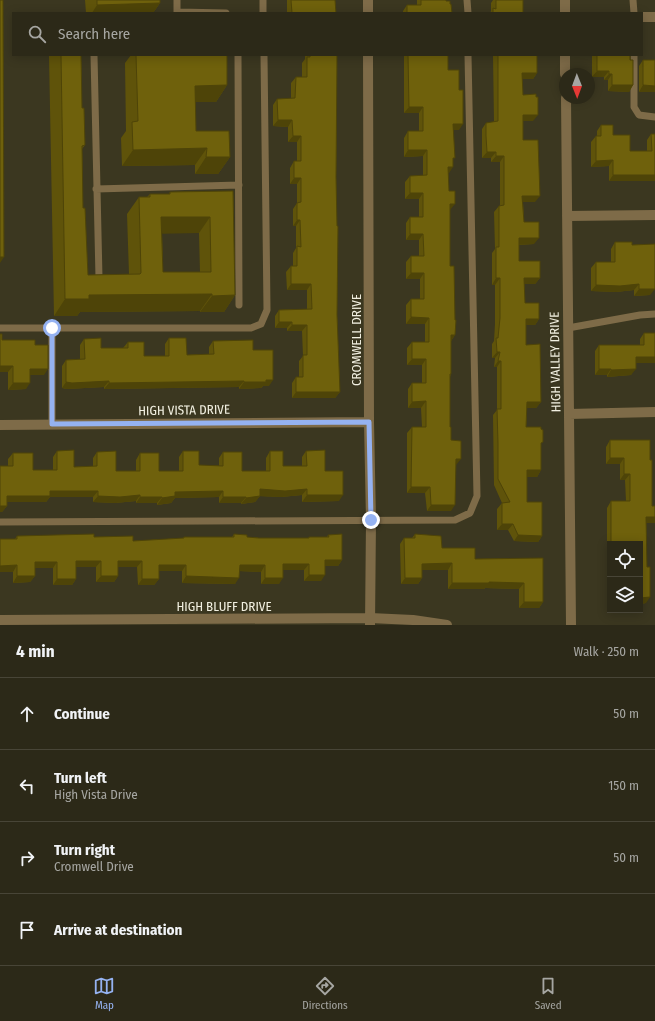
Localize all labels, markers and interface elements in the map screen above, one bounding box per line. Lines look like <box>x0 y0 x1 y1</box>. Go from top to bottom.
search box <box>12 12 643 56</box>
icon: search <box>26 23 48 45</box>
text: Search here <box>58 25 130 43</box>
north arrow <box>559 68 595 104</box>
street label: CROMWELL DRIVE <box>349 294 364 386</box>
street label: HIGH VALLEY DRIVE <box>547 311 563 413</box>
route start <box>43 319 61 337</box>
street label: HIGH VISTA DRIVE <box>138 402 230 418</box>
route end <box>362 511 380 529</box>
map controls <box>607 541 643 613</box>
button: locate <box>607 541 643 577</box>
button: layers <box>607 577 643 613</box>
street label: HIGH BLUFF DRIVE <box>176 599 272 614</box>
text: 4 min <box>16 641 55 662</box>
text: Walk · 250 m <box>574 644 639 659</box>
icon: ahead <box>16 703 38 725</box>
text: Continue <box>54 705 110 723</box>
text: 50 m <box>613 706 639 721</box>
text: Turn left <box>54 769 107 787</box>
icon: left <box>16 775 38 797</box>
text: 150 m <box>608 778 639 793</box>
text: High Vista Drive <box>54 787 138 802</box>
text: Turn right <box>54 841 115 859</box>
icon: right <box>16 847 38 869</box>
text: 50 m <box>613 850 639 865</box>
text: Cromwell Drive <box>54 859 134 874</box>
icon: arrive <box>16 919 38 941</box>
text: Arrive at destination <box>54 921 182 939</box>
tab: Map <box>93 975 115 1012</box>
tab: Directions <box>302 975 348 1012</box>
tab: Saved <box>535 975 562 1012</box>

